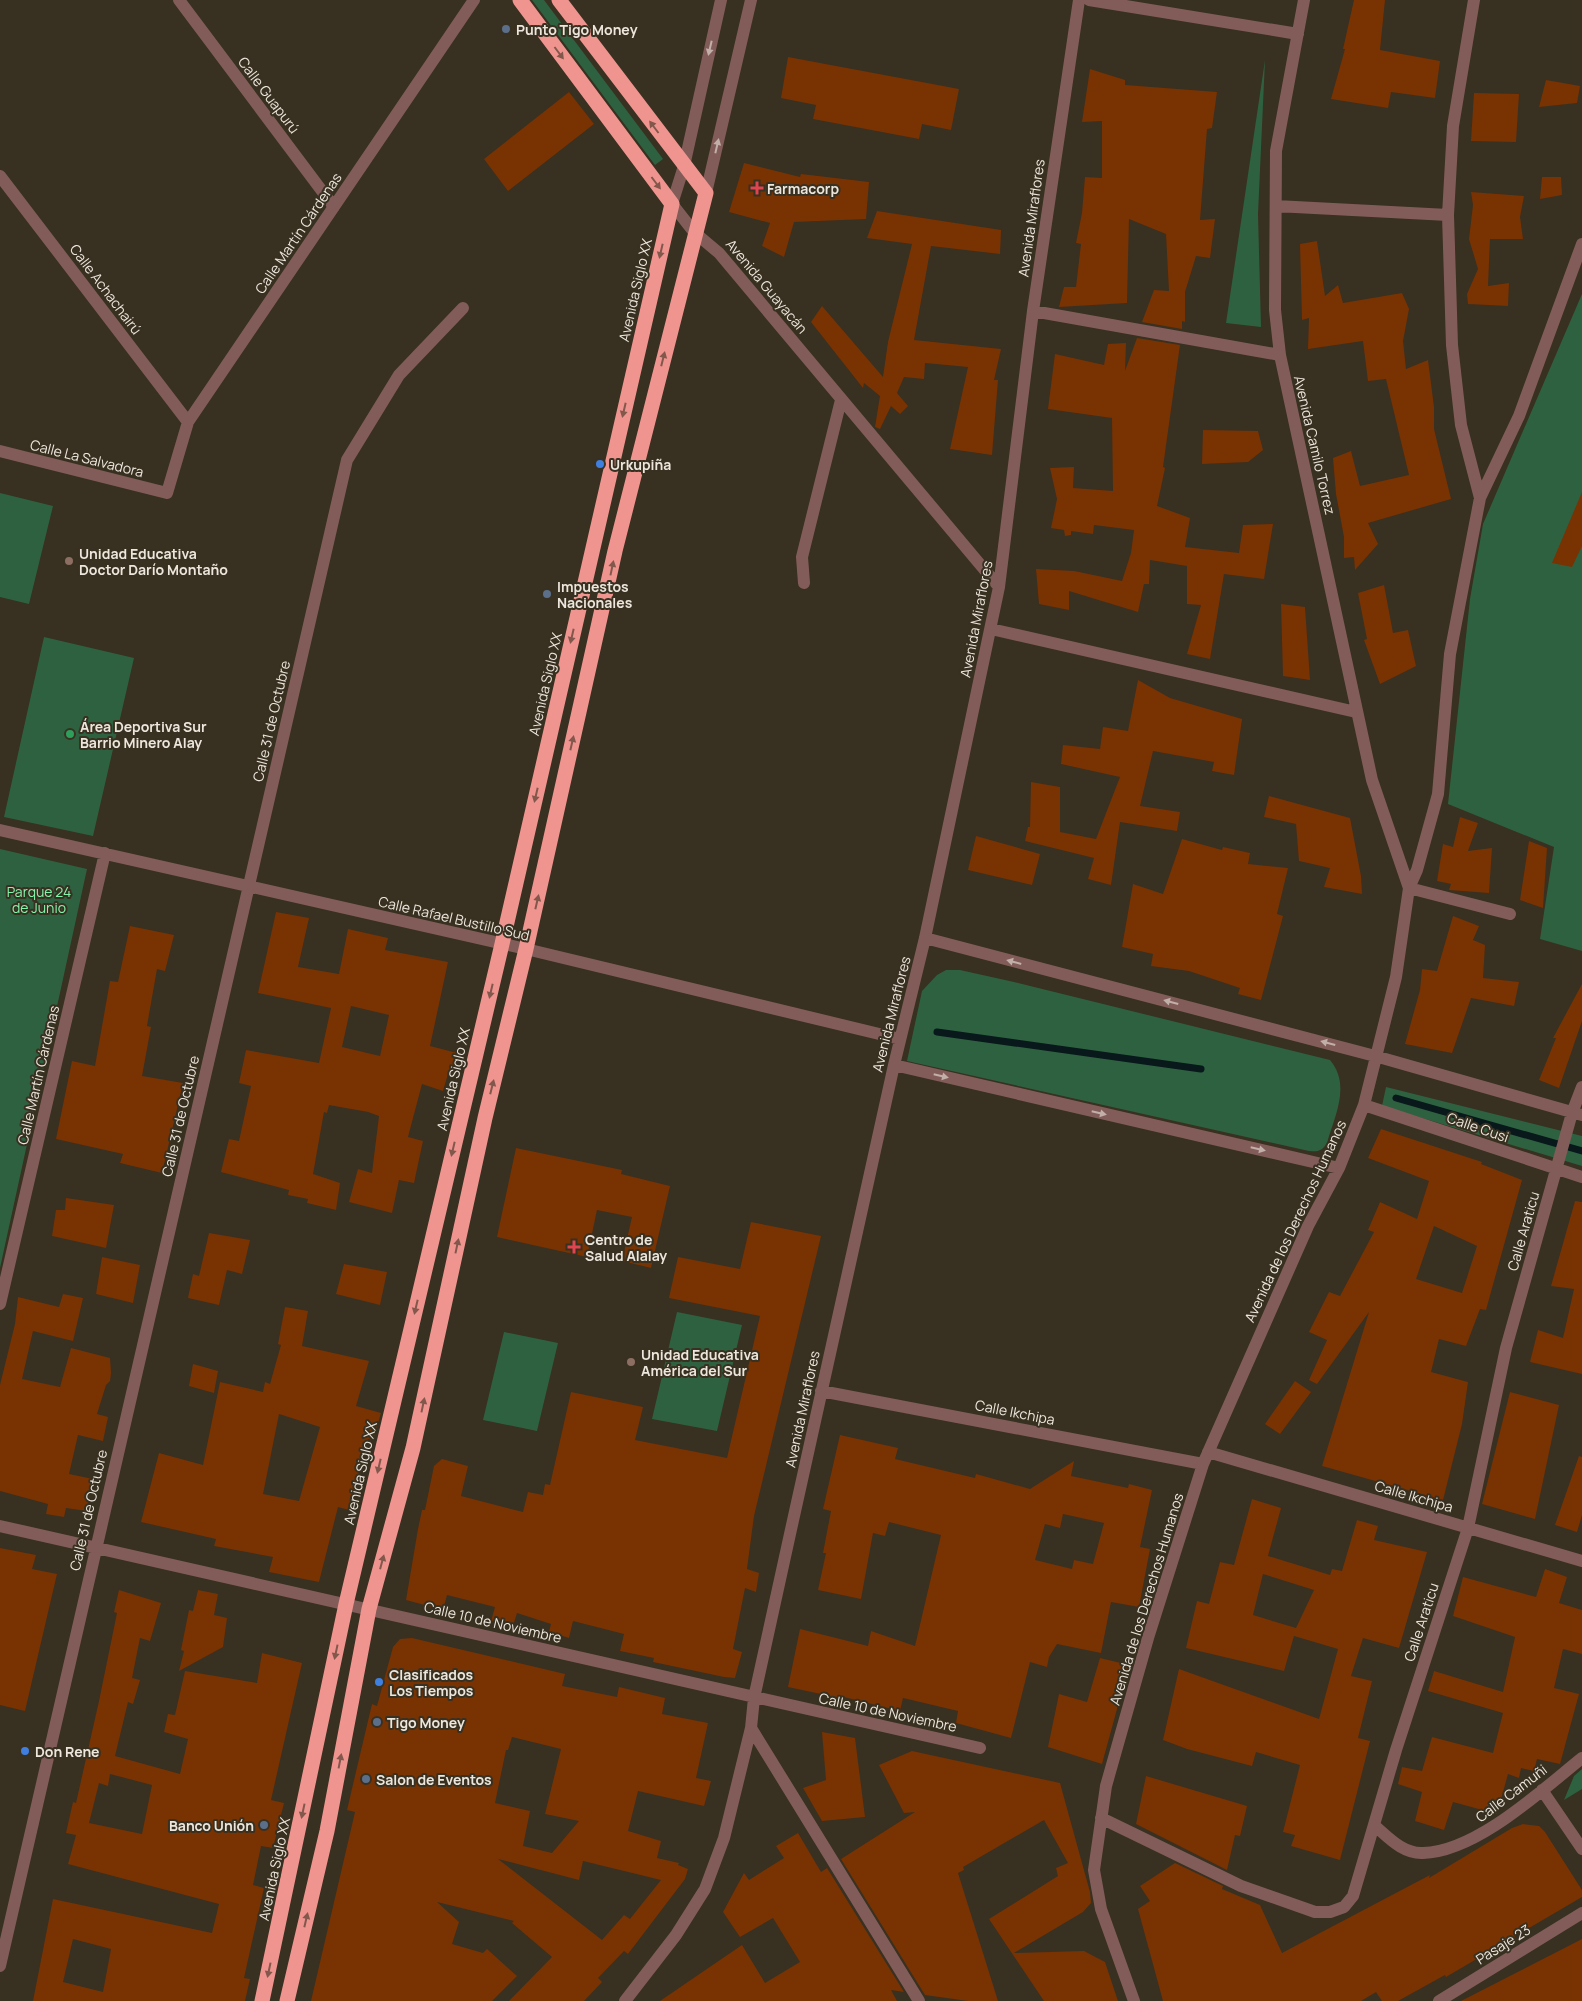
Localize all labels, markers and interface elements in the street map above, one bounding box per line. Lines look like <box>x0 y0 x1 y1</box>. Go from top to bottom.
place label: Punto Tigo Money <box>516 20 638 39</box>
marker: Punto Tigo Money <box>500 23 512 35</box>
one-way arrow <box>706 40 714 55</box>
one-way arrow <box>554 46 564 60</box>
street label: Calle Guapurú <box>234 53 304 137</box>
one-way arrow <box>649 121 660 134</box>
one-way arrow <box>713 138 721 153</box>
street label: Avenida Miraflores <box>1013 158 1049 278</box>
street label: Calle Martín Cárdenas <box>250 169 346 297</box>
one-way arrow <box>651 176 662 189</box>
place label: Farmacorp <box>767 179 839 198</box>
marker: Farmacorp <box>751 182 763 194</box>
street label: Avenida Guayacán <box>722 235 812 337</box>
street label: Avenida Siglo XX <box>614 236 656 343</box>
street label: Calle Achachairú <box>66 240 146 338</box>
one-way arrow <box>657 244 665 259</box>
one-way arrow <box>659 351 667 366</box>
street label: Avenida Camilo Torrez <box>1290 374 1340 516</box>
one-way arrow <box>620 402 628 417</box>
street label: Calle La Salvadora <box>28 435 146 481</box>
place label: Urkupiña <box>610 455 671 474</box>
marker: Urkupiña <box>594 458 606 470</box>
place label: Unidad Educativa Doctor Darío Montaño <box>79 544 228 579</box>
marker: Unidad Educativa Doctor Darío Montaño <box>63 555 75 567</box>
one-way arrow <box>608 559 616 575</box>
street label: Avenida Miraflores <box>955 559 997 679</box>
place label: Impuestos Nacionales <box>557 577 633 612</box>
marker: Impuestos Nacionales <box>541 588 553 600</box>
one-way arrow <box>568 629 576 644</box>
street label: Avenida Siglo XX <box>524 630 566 737</box>
street label: Calle 31 de Octubre <box>248 659 294 783</box>
place label: Área Deportiva Sur Barrio Minero Alay <box>80 717 207 752</box>
marker: Área Deportiva Sur Barrio Minero Alay <box>64 728 76 740</box>
one-way arrow <box>568 736 576 751</box>
one-way arrow <box>532 787 540 802</box>
park label: Parque 24 de Junio <box>7 882 71 917</box>
street label: Calle Rafael Bustillo Sud <box>377 891 531 945</box>
one-way arrow <box>533 894 541 909</box>
street label: Avenida Miraflores <box>867 954 915 1074</box>
one-way arrow <box>1006 957 1021 965</box>
one-way arrow <box>487 984 495 999</box>
one-way arrow <box>1163 998 1178 1006</box>
street label: Calle Martín Cárdenas <box>13 1004 63 1146</box>
street label: Avenida Siglo XX <box>432 1025 474 1132</box>
one-way arrow <box>1321 1039 1336 1047</box>
street label: Calle 31 de Octubre <box>157 1054 203 1178</box>
one-way arrow <box>934 1072 949 1080</box>
one-way arrow <box>488 1080 496 1095</box>
street label: Calle Cusi <box>1445 1108 1511 1146</box>
one-way arrow <box>1092 1109 1108 1117</box>
street label: Avenida de los Derechos Humanos <box>1240 1117 1350 1325</box>
one-way arrow <box>449 1142 457 1157</box>
one-way arrow <box>1250 1145 1265 1153</box>
street label: Calle Araticu <box>1503 1189 1543 1273</box>
place label: Centro de Salud Alalay <box>585 1230 667 1265</box>
one-way arrow <box>453 1238 461 1253</box>
marker: Centro de Salud Alalay <box>567 1240 581 1254</box>
one-way arrow <box>412 1300 420 1315</box>
place label: Unidad Educativa América del Sur <box>641 1345 759 1380</box>
street label: Avenida Miraflores <box>780 1349 824 1469</box>
marker: Unidad Educativa América del Sur <box>625 1356 637 1368</box>
street label: Calle Ikchipa <box>974 1395 1056 1429</box>
one-way arrow <box>419 1397 427 1412</box>
street label: Avenida Siglo XX <box>339 1419 381 1526</box>
street label: Calle 31 de Octubre <box>65 1448 111 1572</box>
one-way arrow <box>375 1458 383 1473</box>
street label: Calle Ikchipa <box>1373 1476 1455 1516</box>
street label: Avenida de los Derechos Humanos <box>1105 1491 1187 1707</box>
one-way arrow <box>378 1554 386 1569</box>
street label: Calle Araticu <box>1399 1580 1443 1664</box>
street label: Calle 10 de Noviembre <box>422 1597 564 1647</box>
one-way arrow <box>332 1644 340 1659</box>
place label: Clasificados Los Tiempos <box>389 1665 474 1700</box>
marker: Clasificados Los Tiempos <box>373 1676 385 1688</box>
street label: Calle 10 de Noviembre <box>817 1688 959 1736</box>
place label: Tigo Money <box>387 1713 465 1732</box>
marker: Tigo Money <box>371 1716 383 1728</box>
place label: Don Rene <box>35 1742 100 1761</box>
marker: Don Rene <box>19 1745 31 1757</box>
one-way arrow <box>337 1752 345 1768</box>
street label: Calle Camuñi <box>1471 1760 1551 1826</box>
place label: Salon de Eventos <box>376 1770 492 1789</box>
marker: Salon de Eventos <box>360 1773 372 1785</box>
one-way arrow <box>298 1803 306 1819</box>
street label: Avenida Siglo XX <box>254 1815 294 1922</box>
place label: Banco Unión <box>169 1816 254 1835</box>
marker: Banco Unión <box>258 1819 270 1831</box>
one-way arrow <box>302 1912 310 1927</box>
street label: Pasaje 23 <box>1472 1920 1534 1968</box>
one-way arrow <box>265 1962 273 1977</box>

